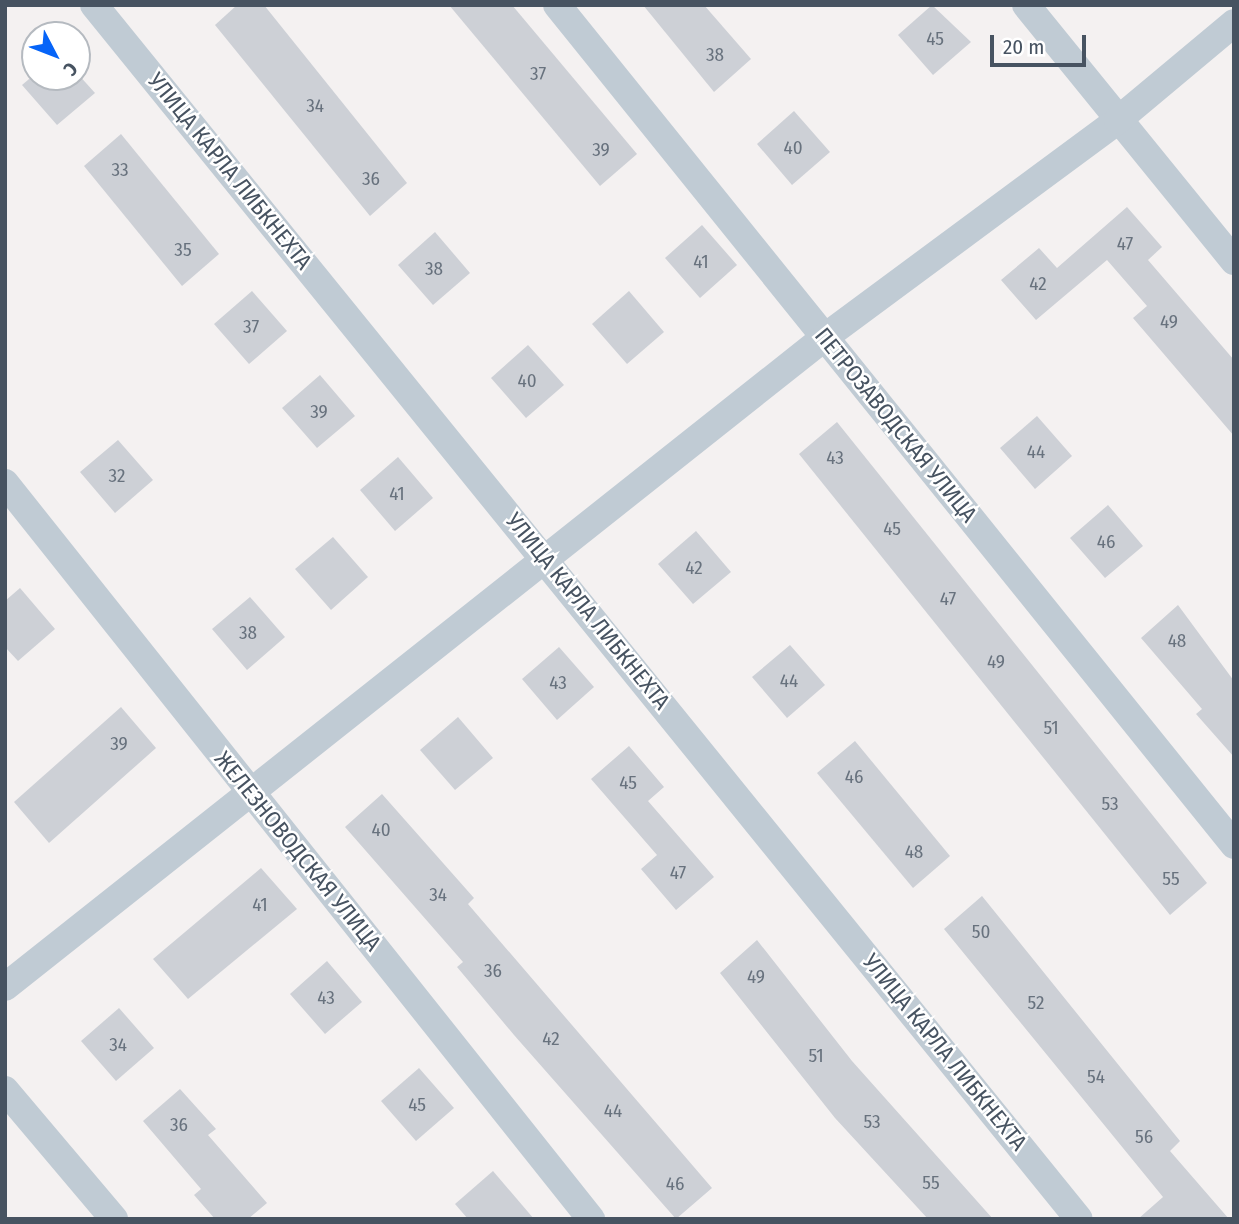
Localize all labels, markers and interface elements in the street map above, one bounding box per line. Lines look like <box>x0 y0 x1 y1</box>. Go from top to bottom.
north arrow <box>21 21 91 91</box>
scale bar <box>994 21 1090 65</box>
house number: 45 <box>926 28 944 50</box>
text: 20 m <box>1003 34 1044 60</box>
house number: 38 <box>706 44 724 66</box>
text: С <box>59 58 82 80</box>
house number: 37 <box>530 63 546 85</box>
street label: УЛИЦА КАРЛА ЛИБКНЕХТА <box>142 67 318 275</box>
house number: 34 <box>306 95 324 117</box>
house number: 40 <box>783 137 803 159</box>
house number: 39 <box>592 139 610 161</box>
house number: 33 <box>111 159 129 181</box>
house number: 36 <box>362 168 380 190</box>
house number: 47 <box>1117 233 1133 255</box>
house number: 35 <box>174 239 192 261</box>
house number: 41 <box>693 251 709 273</box>
house number: 38 <box>425 258 443 280</box>
house number: 42 <box>1029 273 1047 295</box>
house number: 49 <box>1160 311 1178 333</box>
house number: 37 <box>243 316 259 338</box>
street label: ПЕТРОЗАВОДСКАЯ УЛИЦА <box>809 322 983 528</box>
house number: 40 <box>517 370 537 392</box>
house number: 39 <box>310 401 328 423</box>
house number: 44 <box>1027 441 1045 463</box>
house number: 43 <box>826 447 844 469</box>
house number: 32 <box>109 465 125 487</box>
house number: 41 <box>389 483 405 505</box>
street label: УЛИЦА КАРЛА ЛИБКНЕХТА <box>500 507 676 715</box>
house number: 45 <box>883 518 901 540</box>
house number: 46 <box>1097 531 1115 553</box>
house number: 42 <box>685 557 703 579</box>
house number: 47 <box>940 588 956 610</box>
house number: 38 <box>239 622 257 644</box>
house number: 48 <box>1168 630 1186 652</box>
house number: 49 <box>987 651 1005 673</box>
house number: 44 <box>780 670 798 692</box>
house number: 43 <box>549 672 567 694</box>
house number: 51 <box>1043 717 1059 739</box>
house number: 39 <box>110 733 128 755</box>
street label: ЖЕЛЕЗНОВОДСКАЯ УЛИЦА <box>209 746 387 956</box>
house number: 46 <box>845 766 863 788</box>
house number: 45 <box>619 772 637 794</box>
house number: 53 <box>1101 793 1119 815</box>
house number: 40 <box>371 819 391 841</box>
house number: 48 <box>905 841 923 863</box>
house number: 47 <box>670 862 686 884</box>
house number: 55 <box>1162 868 1180 890</box>
house number: 34 <box>429 884 447 906</box>
house number: 41 <box>252 894 268 916</box>
house number: 50 <box>972 921 990 943</box>
street label: УЛИЦА КАРЛА ЛИБКНЕХТА <box>857 948 1033 1156</box>
house number: 36 <box>484 960 502 982</box>
house number: 49 <box>747 966 765 988</box>
house number: 43 <box>317 987 335 1009</box>
house number: 52 <box>1028 992 1044 1014</box>
house number: 42 <box>542 1028 560 1050</box>
house number: 34 <box>109 1034 127 1056</box>
house number: 51 <box>808 1045 824 1067</box>
house number: 54 <box>1087 1066 1105 1088</box>
house number: 45 <box>408 1094 426 1116</box>
house number: 44 <box>604 1100 622 1122</box>
house number: 53 <box>863 1111 881 1133</box>
house number: 36 <box>170 1114 188 1136</box>
house number: 56 <box>1135 1126 1153 1148</box>
house number: 55 <box>922 1172 940 1194</box>
house number: 46 <box>666 1173 684 1195</box>

